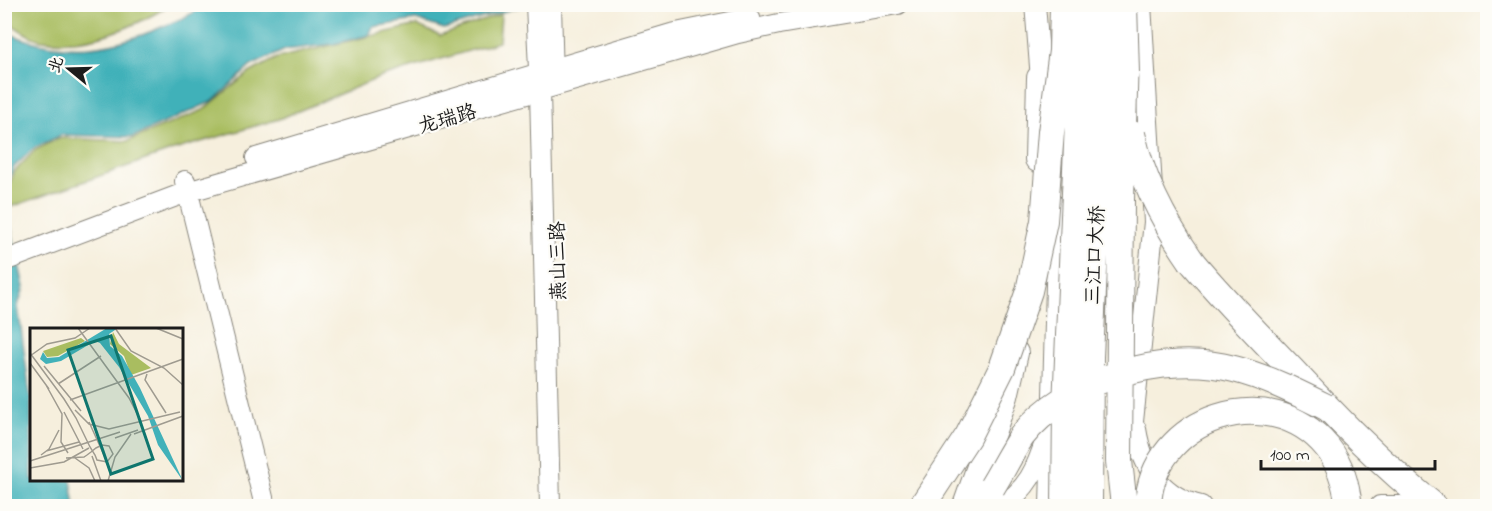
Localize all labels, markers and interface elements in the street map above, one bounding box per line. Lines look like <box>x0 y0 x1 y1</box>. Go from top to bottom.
north arrow <box>39 39 99 99</box>
text: 北 <box>43 53 71 76</box>
street label: 龙瑞路 <box>415 98 481 143</box>
street label: 三江口大桥 <box>1079 204 1114 306</box>
street label: 燕山三路 <box>544 220 575 301</box>
inset map <box>30 328 183 481</box>
scale bar <box>1261 433 1435 471</box>
text: 100 m <box>1270 443 1310 469</box>

